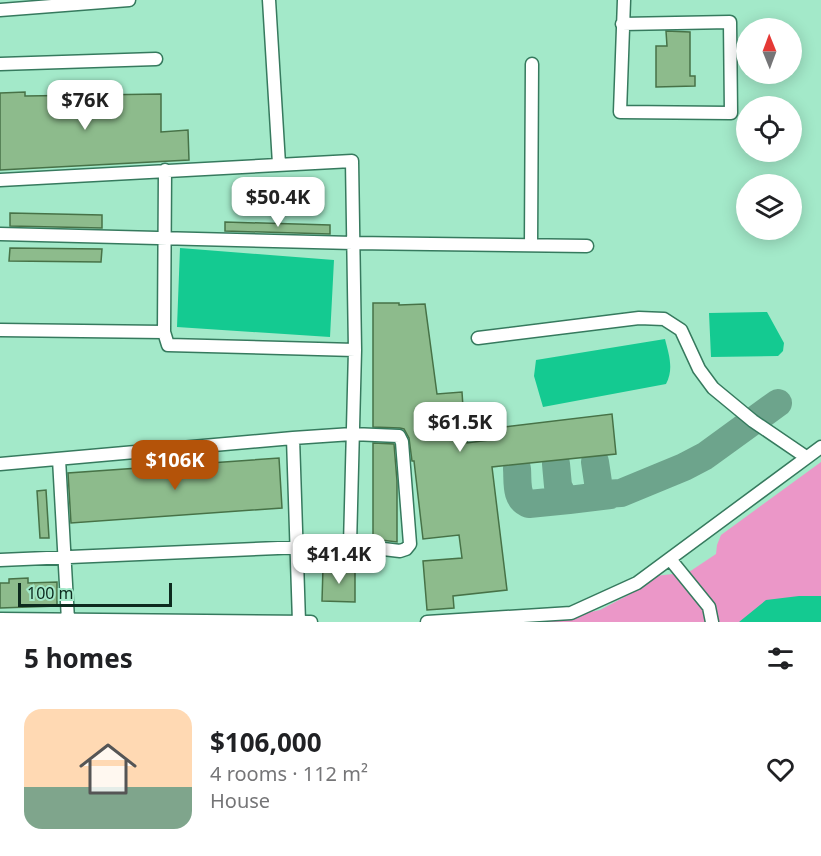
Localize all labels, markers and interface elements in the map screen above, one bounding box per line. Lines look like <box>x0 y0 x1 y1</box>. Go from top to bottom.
north arrow <box>736 18 802 84</box>
map controls <box>736 18 802 240</box>
pin: $76K <box>49 80 121 131</box>
text: $76K <box>61 86 109 113</box>
button: locate <box>736 96 802 162</box>
button: layers <box>736 174 802 240</box>
pin: $50.4K <box>229 177 327 228</box>
text: $50.4K <box>246 183 310 210</box>
pin: $61.5K <box>411 402 509 453</box>
text: $61.5K <box>428 408 492 435</box>
pin: $106K <box>133 440 217 491</box>
text: $106K <box>145 446 205 473</box>
pin: $41.4K <box>290 534 388 585</box>
text: $41.4K <box>307 540 371 567</box>
scale bar <box>18 580 172 608</box>
text: 100 m <box>27 582 74 604</box>
text: 5 homes <box>24 640 133 676</box>
icon: filters <box>764 642 797 675</box>
text: $106,000 <box>210 724 322 760</box>
icon: home <box>72 733 144 805</box>
icon: heart <box>764 753 797 786</box>
text: 4 rooms · 112 m² <box>210 760 368 787</box>
text: House <box>210 787 270 814</box>

